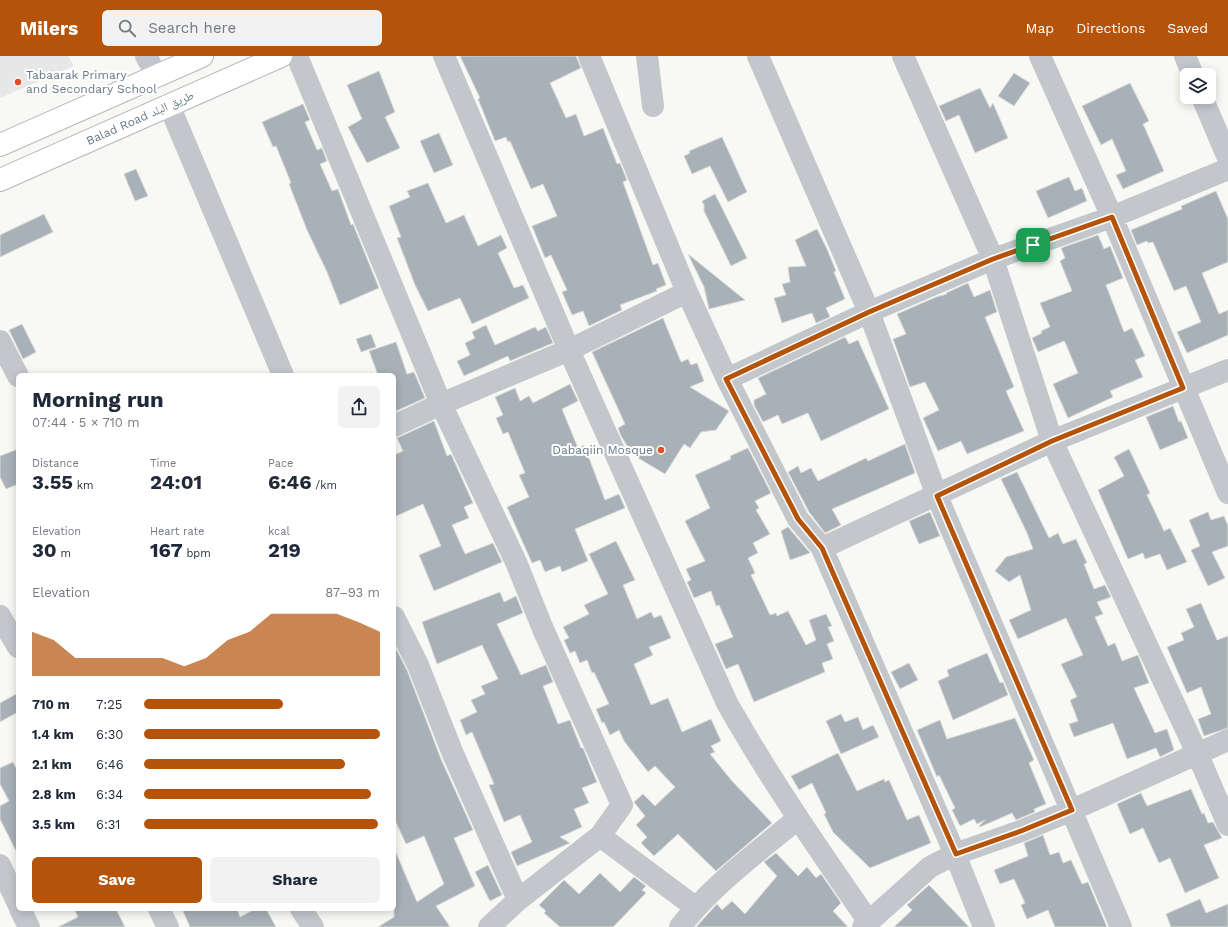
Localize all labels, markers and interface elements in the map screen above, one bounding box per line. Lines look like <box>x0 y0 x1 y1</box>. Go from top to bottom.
search box <box>102 10 382 46</box>
text: Milers <box>20 17 78 40</box>
icon: search <box>116 17 138 39</box>
text: Search here <box>148 19 236 37</box>
text: Map <box>1026 20 1054 36</box>
text: Directions <box>1076 20 1145 36</box>
text: Saved <box>1167 20 1208 36</box>
place label: Tabaarak Primary and Secondary School <box>26 68 157 96</box>
map controls <box>1180 68 1216 104</box>
button: layers <box>1180 68 1216 104</box>
marker: Tabaarak Primary and Secondary School <box>13 77 23 87</box>
street label: Balad Road طريق البلد <box>84 88 196 148</box>
pin <box>1016 228 1050 262</box>
icon: arrive <box>1022 234 1044 256</box>
button: share <box>338 386 380 428</box>
text: Morning run <box>32 387 164 412</box>
text: 07:44 · 5 × 710 m <box>32 415 140 430</box>
place label: Dabaqiin Mosque <box>552 443 653 457</box>
marker: Dabaqiin Mosque <box>656 445 666 455</box>
text: Distance <box>32 457 79 470</box>
text: Time <box>150 457 176 470</box>
text: Pace <box>268 457 293 470</box>
text: 3.55 <box>32 470 73 494</box>
text: 24:01 <box>150 470 202 494</box>
text: 6:46 <box>268 470 312 494</box>
text: km <box>73 479 93 492</box>
text: /km <box>312 479 337 492</box>
text: Elevation <box>32 525 81 538</box>
text: Heart rate <box>150 525 204 538</box>
text: kcal <box>268 525 290 538</box>
text: 30 <box>32 538 57 562</box>
text: 167 <box>150 538 183 562</box>
text: 219 <box>268 538 301 562</box>
text: m <box>57 547 71 560</box>
text: bpm <box>183 547 211 560</box>
text: Elevation <box>32 585 90 600</box>
text: 87–93 m <box>325 585 380 600</box>
text: 710 m <box>32 697 70 712</box>
text: 7:25 <box>96 697 122 712</box>
text: 1.4 km <box>32 727 74 742</box>
text: 6:30 <box>96 727 123 742</box>
text: 2.1 km <box>32 757 72 772</box>
text: 6:46 <box>96 757 124 772</box>
text: 2.8 km <box>32 787 76 802</box>
text: 6:34 <box>96 787 123 802</box>
text: 3.5 km <box>32 817 75 832</box>
text: 6:31 <box>96 817 120 832</box>
button: Save <box>32 857 202 903</box>
button: Share <box>210 857 380 903</box>

